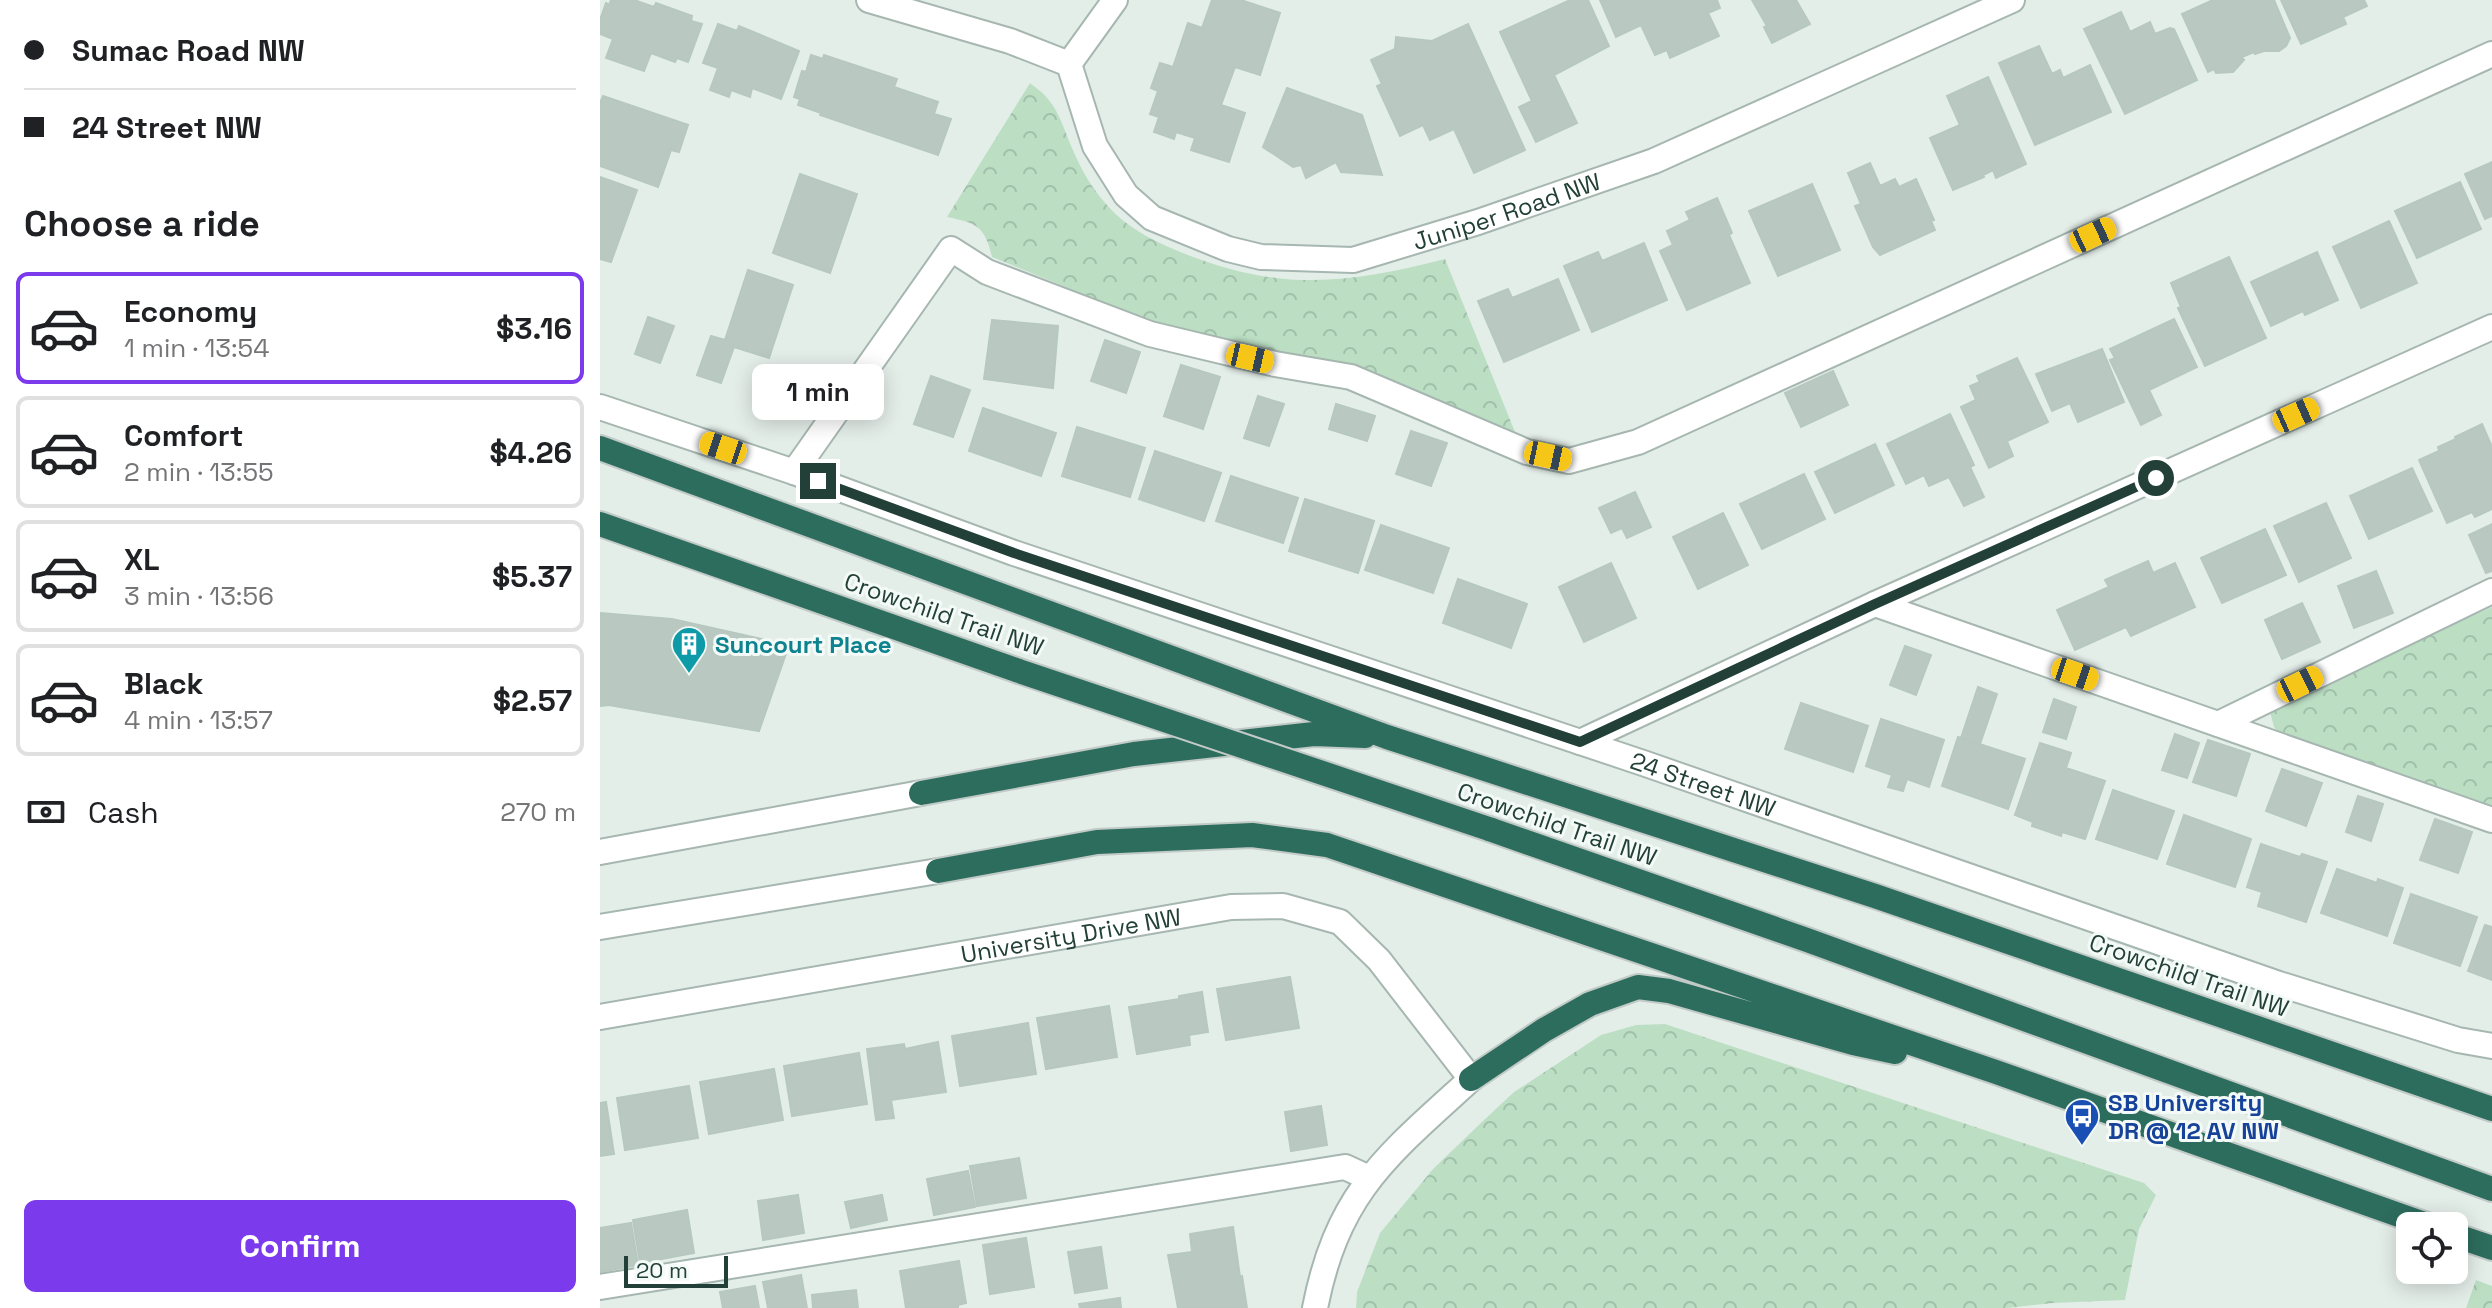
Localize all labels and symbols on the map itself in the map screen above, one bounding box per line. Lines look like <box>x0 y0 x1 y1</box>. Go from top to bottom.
street label: Juniper Road NW <box>1409 165 1605 256</box>
car <box>2066 214 2120 256</box>
car <box>1224 341 1276 375</box>
callout: 1 min <box>752 365 884 421</box>
car <box>2269 394 2323 436</box>
car <box>696 429 750 467</box>
car <box>1522 439 1574 473</box>
route start <box>2138 460 2174 496</box>
route end <box>800 463 836 499</box>
street label: Crowchild Trail NW <box>840 565 1048 663</box>
building icon: Suncourt Place <box>670 625 708 675</box>
place label: Suncourt Place <box>715 629 892 660</box>
car <box>2048 655 2102 693</box>
car <box>2273 663 2327 705</box>
street label: 24 Street NW <box>1627 745 1780 823</box>
street label: Crowchild Trail NW <box>1453 775 1661 873</box>
street label: University Drive NW <box>958 900 1184 969</box>
street label: Crowchild Trail NW <box>2085 926 2293 1024</box>
place label: SB University DR @ 12 AV NW <box>2108 1087 2279 1146</box>
bus stop icon: SB University DR @ 12 AV NW <box>2063 1097 2101 1147</box>
scale bar <box>624 1252 728 1288</box>

